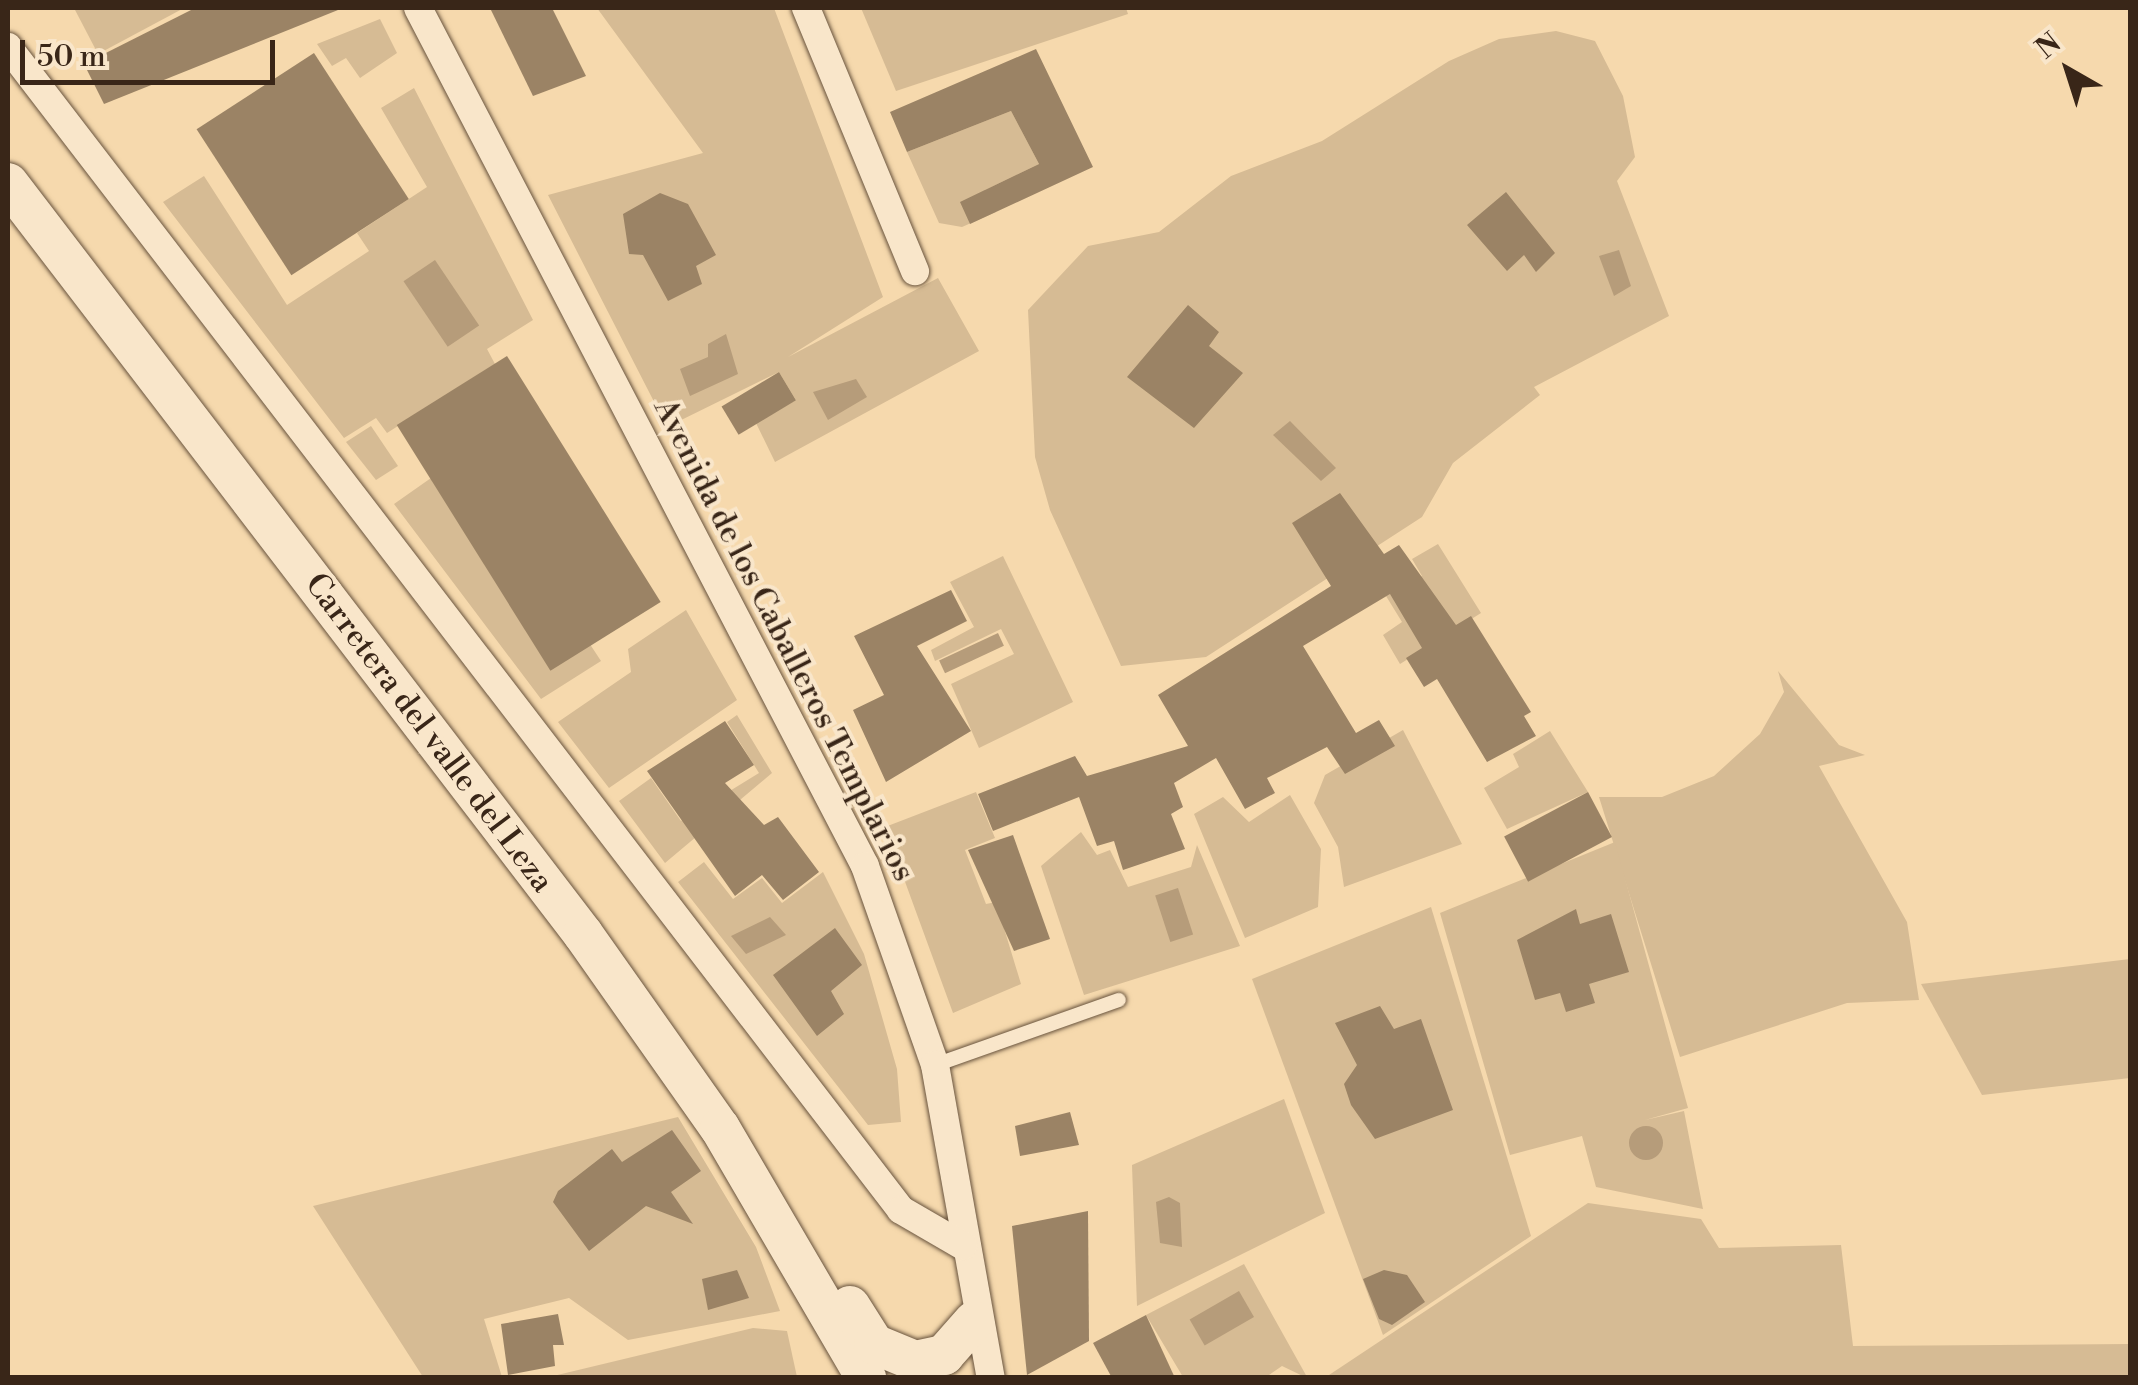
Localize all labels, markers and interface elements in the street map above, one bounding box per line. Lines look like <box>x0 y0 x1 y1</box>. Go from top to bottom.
scale bar <box>25 20 280 82</box>
north arrow <box>2018 20 2118 120</box>
text: N <box>2029 26 2068 67</box>
text: 50 m <box>37 38 106 76</box>
street label: Avenida de los Caballeros Templarios <box>645 392 923 888</box>
street label: Carretera del valle del Leza <box>296 566 562 900</box>

